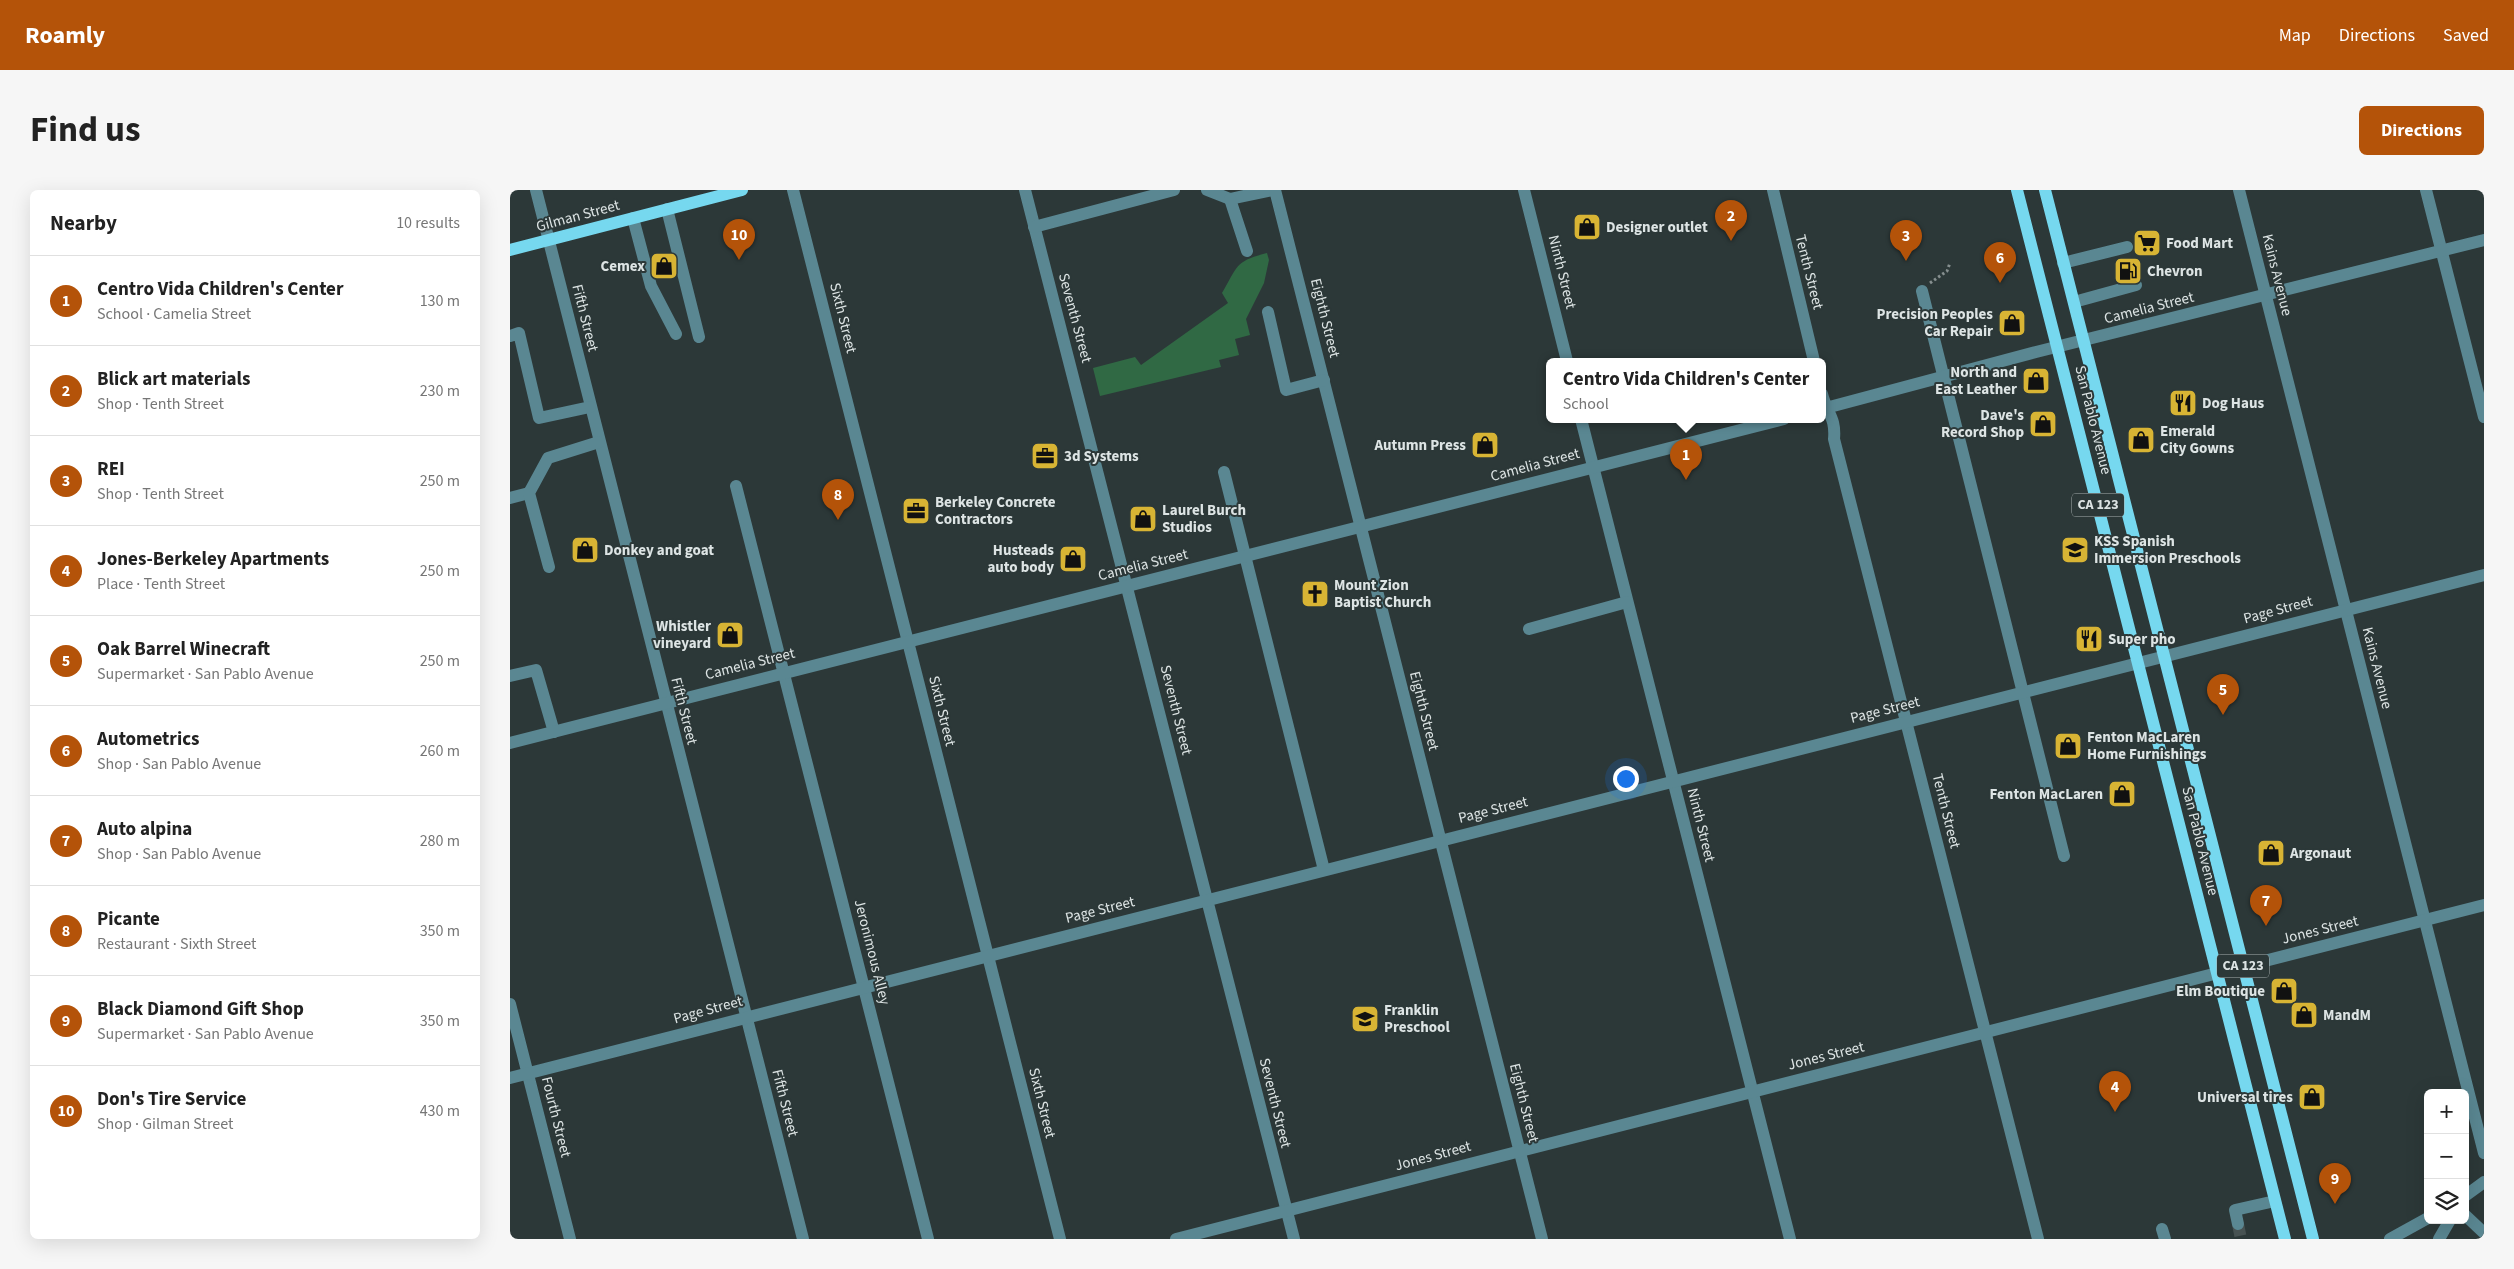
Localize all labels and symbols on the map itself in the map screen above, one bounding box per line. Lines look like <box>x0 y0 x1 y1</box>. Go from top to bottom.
street label: Gilman Street <box>534 195 622 237</box>
pin: 2 <box>1715 200 1747 241</box>
shop icon: Designer outlet <box>1572 212 1602 242</box>
place label: Designer outlet <box>1606 217 1708 238</box>
pin: 10 <box>723 219 755 260</box>
pin: 3 <box>1890 220 1922 261</box>
supermarket icon: Food Mart <box>2132 228 2162 258</box>
street label: Tenth Street <box>1790 232 1828 312</box>
street label: Kains Avenue <box>2257 232 2297 318</box>
street label: Ninth Street <box>1543 233 1581 311</box>
place label: Food Mart <box>2166 233 2233 254</box>
pin: 6 <box>1984 242 2016 283</box>
shop icon: Cemex <box>649 251 679 281</box>
place label: Cemex <box>600 256 645 277</box>
fuel station icon: Chevron <box>2113 256 2143 286</box>
place label: Chevron <box>2147 261 2203 282</box>
street label: Seventh Street <box>1053 271 1097 365</box>
street label: Eighth Street <box>1305 276 1345 360</box>
street label: Sixth Street <box>824 281 862 355</box>
street label: Fifth Street <box>566 282 604 354</box>
street label: Camelia Street <box>2102 287 2196 329</box>
place label: Precision Peoples Car Repair <box>1877 304 1993 342</box>
shop icon: Precision Peoples Car Repair <box>1997 308 2027 338</box>
place label: North and East Leather <box>1935 362 2017 400</box>
street label: San Pablo Avenue <box>2069 363 2117 477</box>
shop icon: North and East Leather <box>2021 366 2051 396</box>
restaurant icon: Dog Haus <box>2168 388 2198 418</box>
place label: Dog Haus <box>2202 393 2264 414</box>
place label: Dave's Record Shop <box>1941 405 2024 443</box>
shop icon: Dave's Record Shop <box>2028 409 2058 439</box>
place label: Emerald City Gowns <box>2160 421 2234 459</box>
shop icon: Emerald City Gowns <box>2126 425 2156 455</box>
shop icon: Autumn Press <box>1470 430 1500 460</box>
place label: Autumn Press <box>1373 435 1466 456</box>
pin: 1 <box>1670 439 1702 480</box>
office icon: 3d Systems <box>1030 441 1060 471</box>
street label: Camelia Street <box>1488 443 1582 487</box>
place label: 3d Systems <box>1064 446 1139 467</box>
pin: 8 <box>822 479 854 520</box>
place label: Berkeley Concrete Contractors <box>935 492 1056 530</box>
road number: CA 123 <box>2072 494 2124 516</box>
office icon: Berkeley Concrete Contractors <box>901 496 931 526</box>
place label: Laurel Burch Studios <box>1162 500 1246 538</box>
shop icon: Laurel Burch Studios <box>1128 504 1158 534</box>
place label: KSS Spanish Immersion Preschools <box>2094 531 2241 569</box>
shop icon: Donkey and goat <box>570 535 600 565</box>
school or university icon: KSS Spanish Immersion Preschools <box>2060 535 2090 565</box>
place label: Donkey and goat <box>604 540 714 561</box>
place label: Husteads auto body <box>987 540 1054 578</box>
shop icon: Husteads auto body <box>1058 544 1088 574</box>
street label: Camelia Street <box>1096 544 1190 586</box>
place label: Mount Zion Baptist Church <box>1334 575 1431 613</box>
church icon: Mount Zion Baptist Church <box>1300 579 1330 609</box>
street label: Page Street <box>2241 591 2315 629</box>
place label: Whistler vineyard <box>653 616 711 654</box>
shop icon: Whistler vineyard <box>715 620 745 650</box>
restaurant icon: Super pho <box>2074 624 2104 654</box>
street label: Kains Avenue <box>2357 625 2397 711</box>
place label: Super pho <box>2108 629 2176 650</box>
street label: Camelia Street <box>703 643 797 685</box>
street label: Seventh Street <box>1155 663 1197 757</box>
street label: Eighth Street <box>1404 669 1444 753</box>
street label: Sixth Street <box>923 674 961 748</box>
pin: 5 <box>2207 674 2239 715</box>
street label: Fifth Street <box>665 675 703 747</box>
street label: Page Street <box>1848 691 1922 729</box>
place label: Fenton MacLaren Home Furnishings <box>2087 727 2207 765</box>
shop icon: Fenton MacLaren Home Furnishings <box>2053 731 2083 761</box>
your location <box>1613 766 1639 792</box>
street label: Tenth Street <box>1927 771 1965 851</box>
shop icon: Fenton MacLaren <box>2107 779 2137 809</box>
place label: Fenton MacLaren <box>1989 784 2103 805</box>
street label: San Pablo Avenue <box>2176 784 2224 898</box>
street label: Ninth Street <box>1682 786 1720 864</box>
street label: Page Street <box>1456 791 1530 829</box>
shop icon: Argonaut <box>2256 838 2286 868</box>
place label: Argonaut <box>2289 843 2351 864</box>
pin: 7 <box>2250 885 2282 926</box>
street label: Page Street <box>1063 891 1137 929</box>
street label: Jeronimous Alley <box>849 897 895 1007</box>
street label: Jones Street <box>2280 910 2360 950</box>
road number: CA 123 <box>2217 954 2269 978</box>
shop icon: Elm Boutique <box>2269 976 2299 1006</box>
place label: Elm Boutique <box>2176 981 2265 1002</box>
street label: Page Street <box>671 991 745 1029</box>
place label: Franklin Preschool <box>1384 1000 1450 1038</box>
shop icon: MandM <box>2289 1000 2319 1030</box>
school or university icon: Franklin Preschool <box>1350 1004 1380 1034</box>
place label: MandM <box>2323 1005 2371 1026</box>
street label: Jones Street <box>1786 1036 1866 1076</box>
street label: Seventh Street <box>1254 1056 1296 1150</box>
street label: Eighth Street <box>1504 1061 1544 1145</box>
street label: Sixth Street <box>1023 1066 1061 1140</box>
street label: Fifth Street <box>766 1067 804 1139</box>
pin: 4 <box>2099 1071 2131 1112</box>
street label: Fourth Street <box>536 1074 576 1160</box>
shop icon: Universal tires <box>2297 1082 2327 1112</box>
place label: Universal tires <box>2197 1087 2293 1108</box>
street label: Jones Street <box>1393 1136 1473 1176</box>
pin: 9 <box>2319 1163 2351 1204</box>

